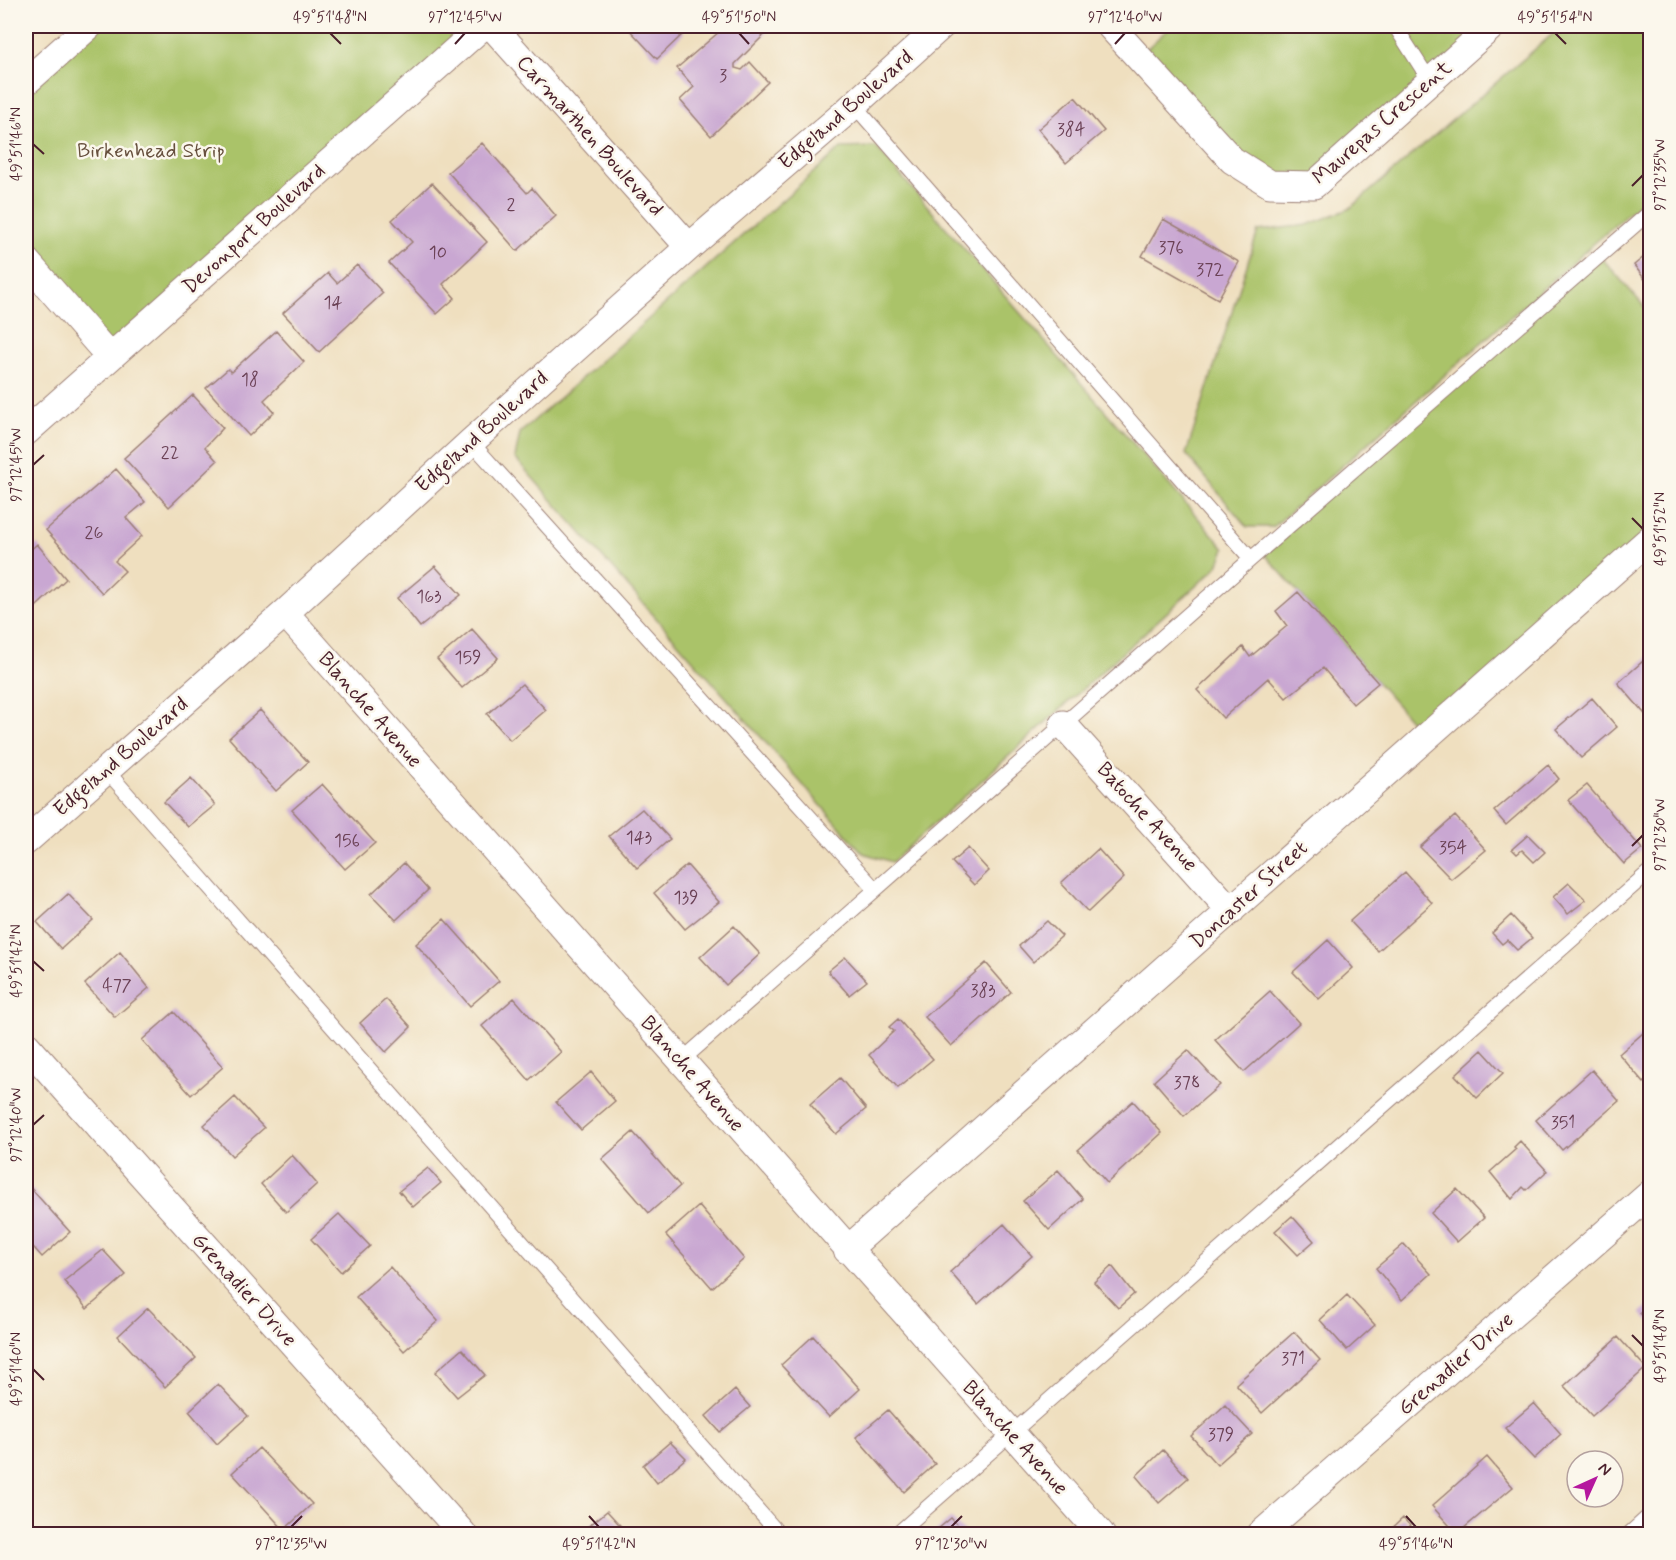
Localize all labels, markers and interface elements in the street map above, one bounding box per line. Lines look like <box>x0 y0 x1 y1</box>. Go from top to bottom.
text: 49°51'48"N <box>293 8 367 28</box>
text: 97°12'45"W <box>428 8 502 28</box>
text: 49°51'50"N <box>702 8 776 28</box>
text: 97°12'40"W <box>1088 8 1162 28</box>
text: 49°51'54"N <box>1518 8 1592 28</box>
street label: Edgeland Boulevard <box>773 44 921 178</box>
street label: Carmarthen Boulevard <box>510 49 670 223</box>
street label: Maurepas Crescent <box>1306 54 1458 191</box>
house number: 3 <box>719 64 727 88</box>
text: 49°51'46"N <box>7 107 27 181</box>
house number: 384 <box>1057 118 1086 142</box>
park label: Birkenhead Strip <box>77 137 225 165</box>
text: 97°12'35"W <box>1651 139 1671 211</box>
street label: Devonport Boulevard <box>177 157 331 301</box>
house number: 2 <box>507 193 516 217</box>
house number: 376 <box>1158 236 1184 260</box>
house number: 10 <box>429 241 447 265</box>
house number: 372 <box>1196 258 1224 282</box>
house number: 14 <box>324 291 343 315</box>
street label: Edgeland Boulevard <box>409 365 556 501</box>
house number: 18 <box>241 368 259 392</box>
text: 97°12'45"W <box>7 428 27 502</box>
house number: 22 <box>161 441 179 465</box>
text: 49°51'52"N <box>1651 492 1671 566</box>
house number: 26 <box>85 521 103 545</box>
house number: 163 <box>416 585 442 609</box>
street label: Blanche Avenue <box>312 646 428 774</box>
house number: 159 <box>454 646 482 670</box>
street label: Edgeland Boulevard <box>48 691 196 825</box>
street label: Batoche Avenue <box>1090 756 1204 878</box>
text: 97°12'30"W <box>1651 799 1671 871</box>
house number: 143 <box>626 826 652 850</box>
house number: 156 <box>334 829 360 853</box>
street label: Doncaster Street <box>1184 834 1314 955</box>
house number: 354 <box>1439 836 1468 860</box>
house number: 139 <box>673 886 699 910</box>
text: 49°51'42"N <box>7 924 27 998</box>
house number: 477 <box>102 974 132 998</box>
house number: 383 <box>970 979 996 1003</box>
street label: Blanche Avenue <box>634 1010 750 1138</box>
house number: 378 <box>1174 1071 1200 1095</box>
text: 97°12'40"W <box>7 1088 27 1162</box>
house number: 351 <box>1551 1111 1575 1135</box>
street label: Grenadier Drive <box>185 1227 303 1353</box>
street label: Grenadier Drive <box>1392 1306 1520 1422</box>
text: 49°51'48"N <box>1651 1309 1671 1383</box>
text: 49°51'40"N <box>7 1332 27 1406</box>
house number: 371 <box>1281 1347 1305 1371</box>
street label: Blanche Avenue <box>956 1375 1074 1501</box>
house number: 379 <box>1208 1423 1234 1447</box>
north arrow <box>1565 1449 1625 1509</box>
text: N <box>1593 1458 1616 1481</box>
text: 97°12'35"W <box>255 1535 327 1555</box>
text: 49°51'42"N <box>562 1535 636 1555</box>
text: 97°12'30"W <box>915 1535 987 1555</box>
text: 49°51'46"N <box>1379 1535 1453 1555</box>

